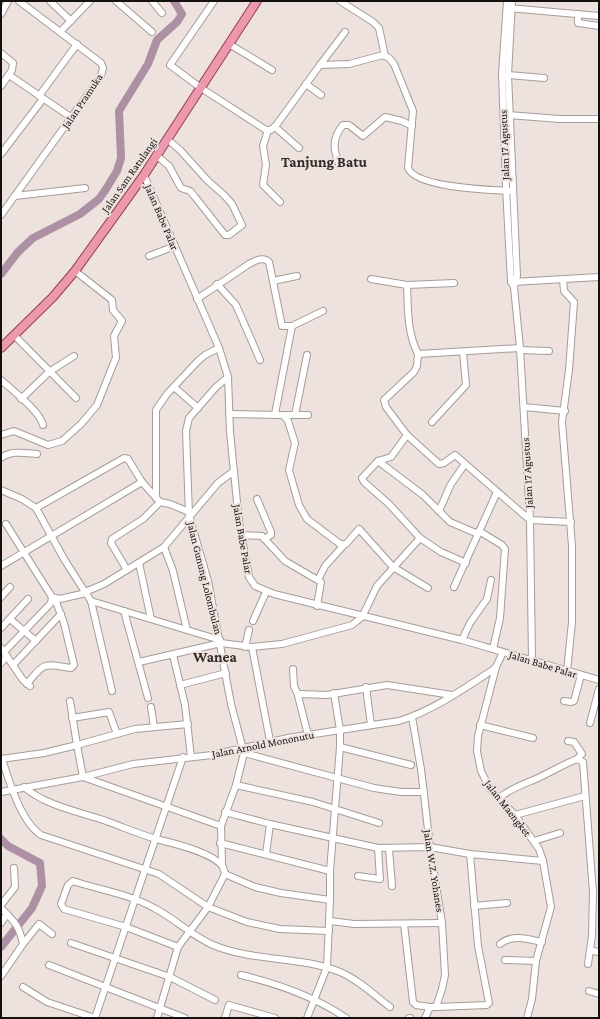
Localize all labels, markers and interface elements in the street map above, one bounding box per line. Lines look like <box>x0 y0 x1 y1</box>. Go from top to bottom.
street label: Jalan Pramuka <box>59 71 106 132</box>
street label: Jalan 17 Agustus <box>497 110 512 181</box>
street label: Jalan Sam Ratulangi <box>98 135 160 216</box>
district label: Tanjung Batu <box>281 154 368 171</box>
street label: Jalan Babe Palar <box>141 181 181 252</box>
street label: Jalan 17 Agustus <box>519 437 536 510</box>
street label: Jalan Babe Palar <box>230 502 255 575</box>
street label: Jalan Gunung Lolombulan <box>184 519 225 636</box>
street label: Jalan Babe Palar <box>506 648 578 681</box>
district label: Wanea <box>192 649 238 665</box>
street label: Jalan Arnold Mononutu <box>210 728 315 761</box>
street label: Jalan Maengket <box>481 777 534 839</box>
street label: Jalan W.Z. Yohanes <box>420 828 446 913</box>

